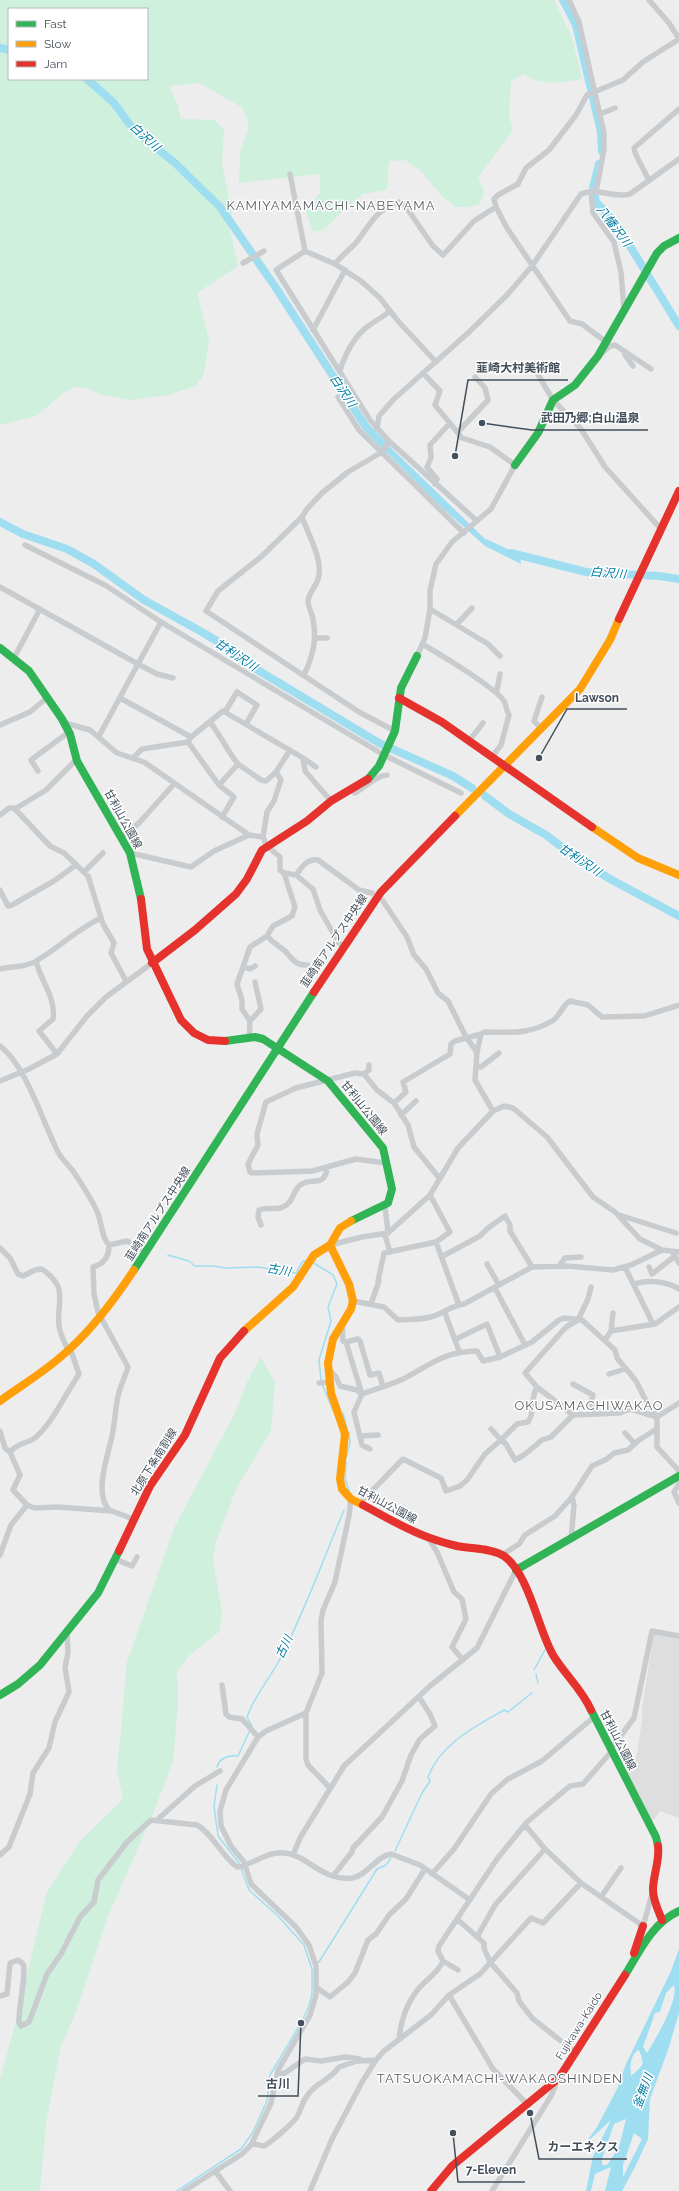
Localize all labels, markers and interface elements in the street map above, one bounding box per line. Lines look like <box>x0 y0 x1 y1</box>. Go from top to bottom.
legend <box>8 8 148 80</box>
text: Fast <box>44 17 67 31</box>
text: Slow <box>44 37 71 51</box>
text: Jam <box>44 57 67 71</box>
water label: 白沢川 <box>127 120 165 156</box>
district label: KAMIYAMAMACHI-NABEYAMA <box>226 198 436 213</box>
water label: 八幡沢川 <box>594 203 635 251</box>
callout: 韮崎大村美術館 <box>468 356 568 380</box>
text: 韮崎大村美術館 <box>476 361 560 375</box>
water label: 白沢川 <box>327 372 360 411</box>
callout: 武田乃郷;白山温泉 <box>532 406 648 430</box>
text: 武田乃郷;白山温泉 <box>540 411 640 425</box>
water label: 白沢川 <box>589 564 629 582</box>
water label: 甘利沢川 <box>212 636 261 675</box>
callout: Lawson <box>567 685 627 709</box>
text: Lawson <box>575 691 619 705</box>
street label: 甘利山公園線 <box>101 787 145 851</box>
water label: 甘利沢川 <box>556 841 605 880</box>
street label: 韮崎南アルプス中央線 <box>298 892 370 990</box>
street label: 甘利山公園線 <box>338 1078 390 1138</box>
street label: 韮崎南アルプス中央線 <box>123 1164 193 1264</box>
water label: 古川 <box>266 1261 294 1279</box>
district label: OKUSAMACHIWAKAO <box>514 1398 664 1413</box>
street label: 北原下条南割線 <box>128 1426 180 1498</box>
street label: 甘利山公園線 <box>355 1484 419 1526</box>
water label: 古川 <box>273 1631 296 1661</box>
street label: 甘利山公園線 <box>597 1708 639 1772</box>
street label: Fujikawa-Kaido <box>553 1989 605 2062</box>
water label: 釜無川 <box>630 2070 656 2110</box>
district label: TATSUOKAMACHI-WAKAOSHINDEN <box>377 2071 623 2086</box>
callout: 古川 <box>258 2072 298 2096</box>
text: 古川 <box>266 2077 290 2091</box>
callout: カーエネクス <box>539 2135 627 2159</box>
text: カーエネクス <box>547 2140 619 2154</box>
callout: 7-Eleven <box>458 2158 525 2182</box>
text: 7-Eleven <box>466 2163 516 2177</box>

